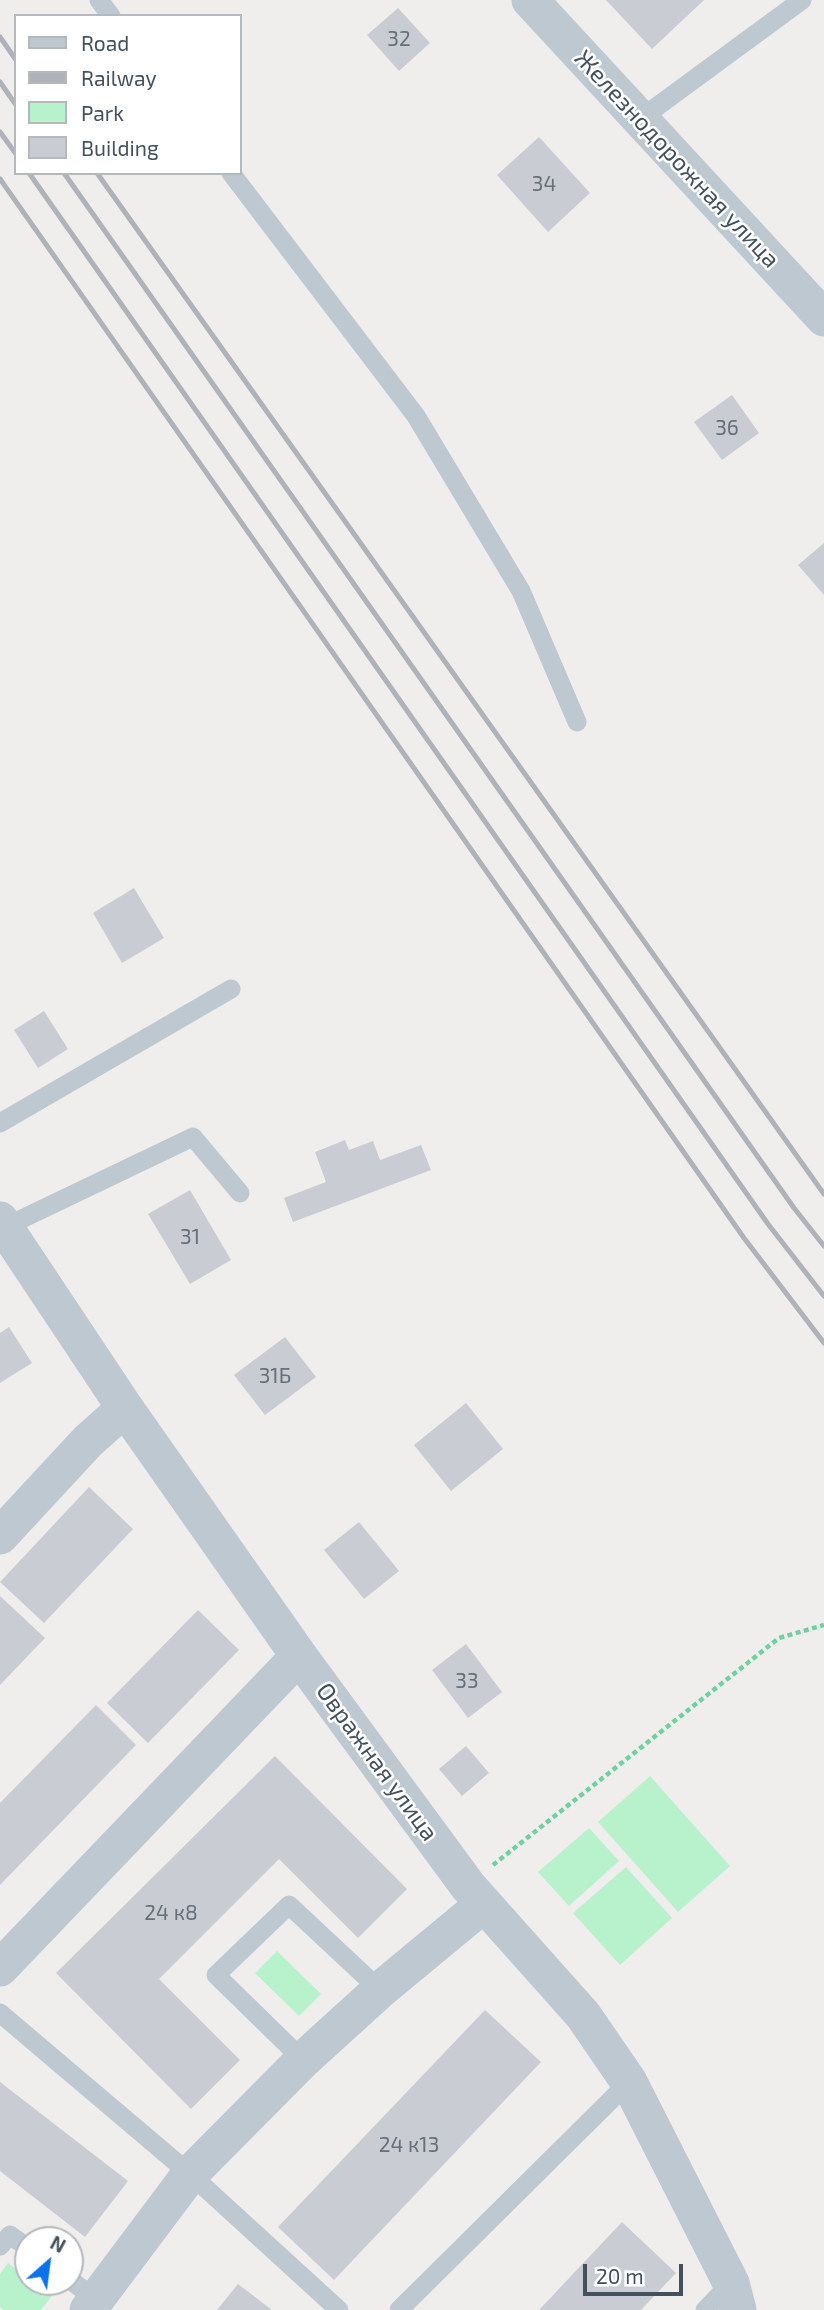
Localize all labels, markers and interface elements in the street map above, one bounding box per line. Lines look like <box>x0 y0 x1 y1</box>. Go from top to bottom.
legend <box>14 14 242 175</box>
house number: 32 <box>387 26 411 52</box>
text: Road <box>81 30 129 55</box>
street label: Железнодорожная улица <box>569 44 785 274</box>
text: Railway <box>81 65 157 90</box>
text: Park <box>81 100 124 125</box>
text: Building <box>81 135 159 160</box>
house number: 34 <box>532 171 556 197</box>
house number: 36 <box>715 415 739 441</box>
house number: 31 <box>180 1224 200 1250</box>
house number: 31Б <box>259 1363 291 1389</box>
house number: 33 <box>455 1668 479 1694</box>
street label: Овражная улица <box>310 1677 444 1847</box>
house number: 24 к8 <box>144 1900 198 1926</box>
house number: 24 к13 <box>379 2132 439 2158</box>
north arrow <box>14 2226 84 2296</box>
text: N <box>47 2230 70 2257</box>
scale bar <box>586 2250 686 2294</box>
text: 20 m <box>596 2263 644 2288</box>

